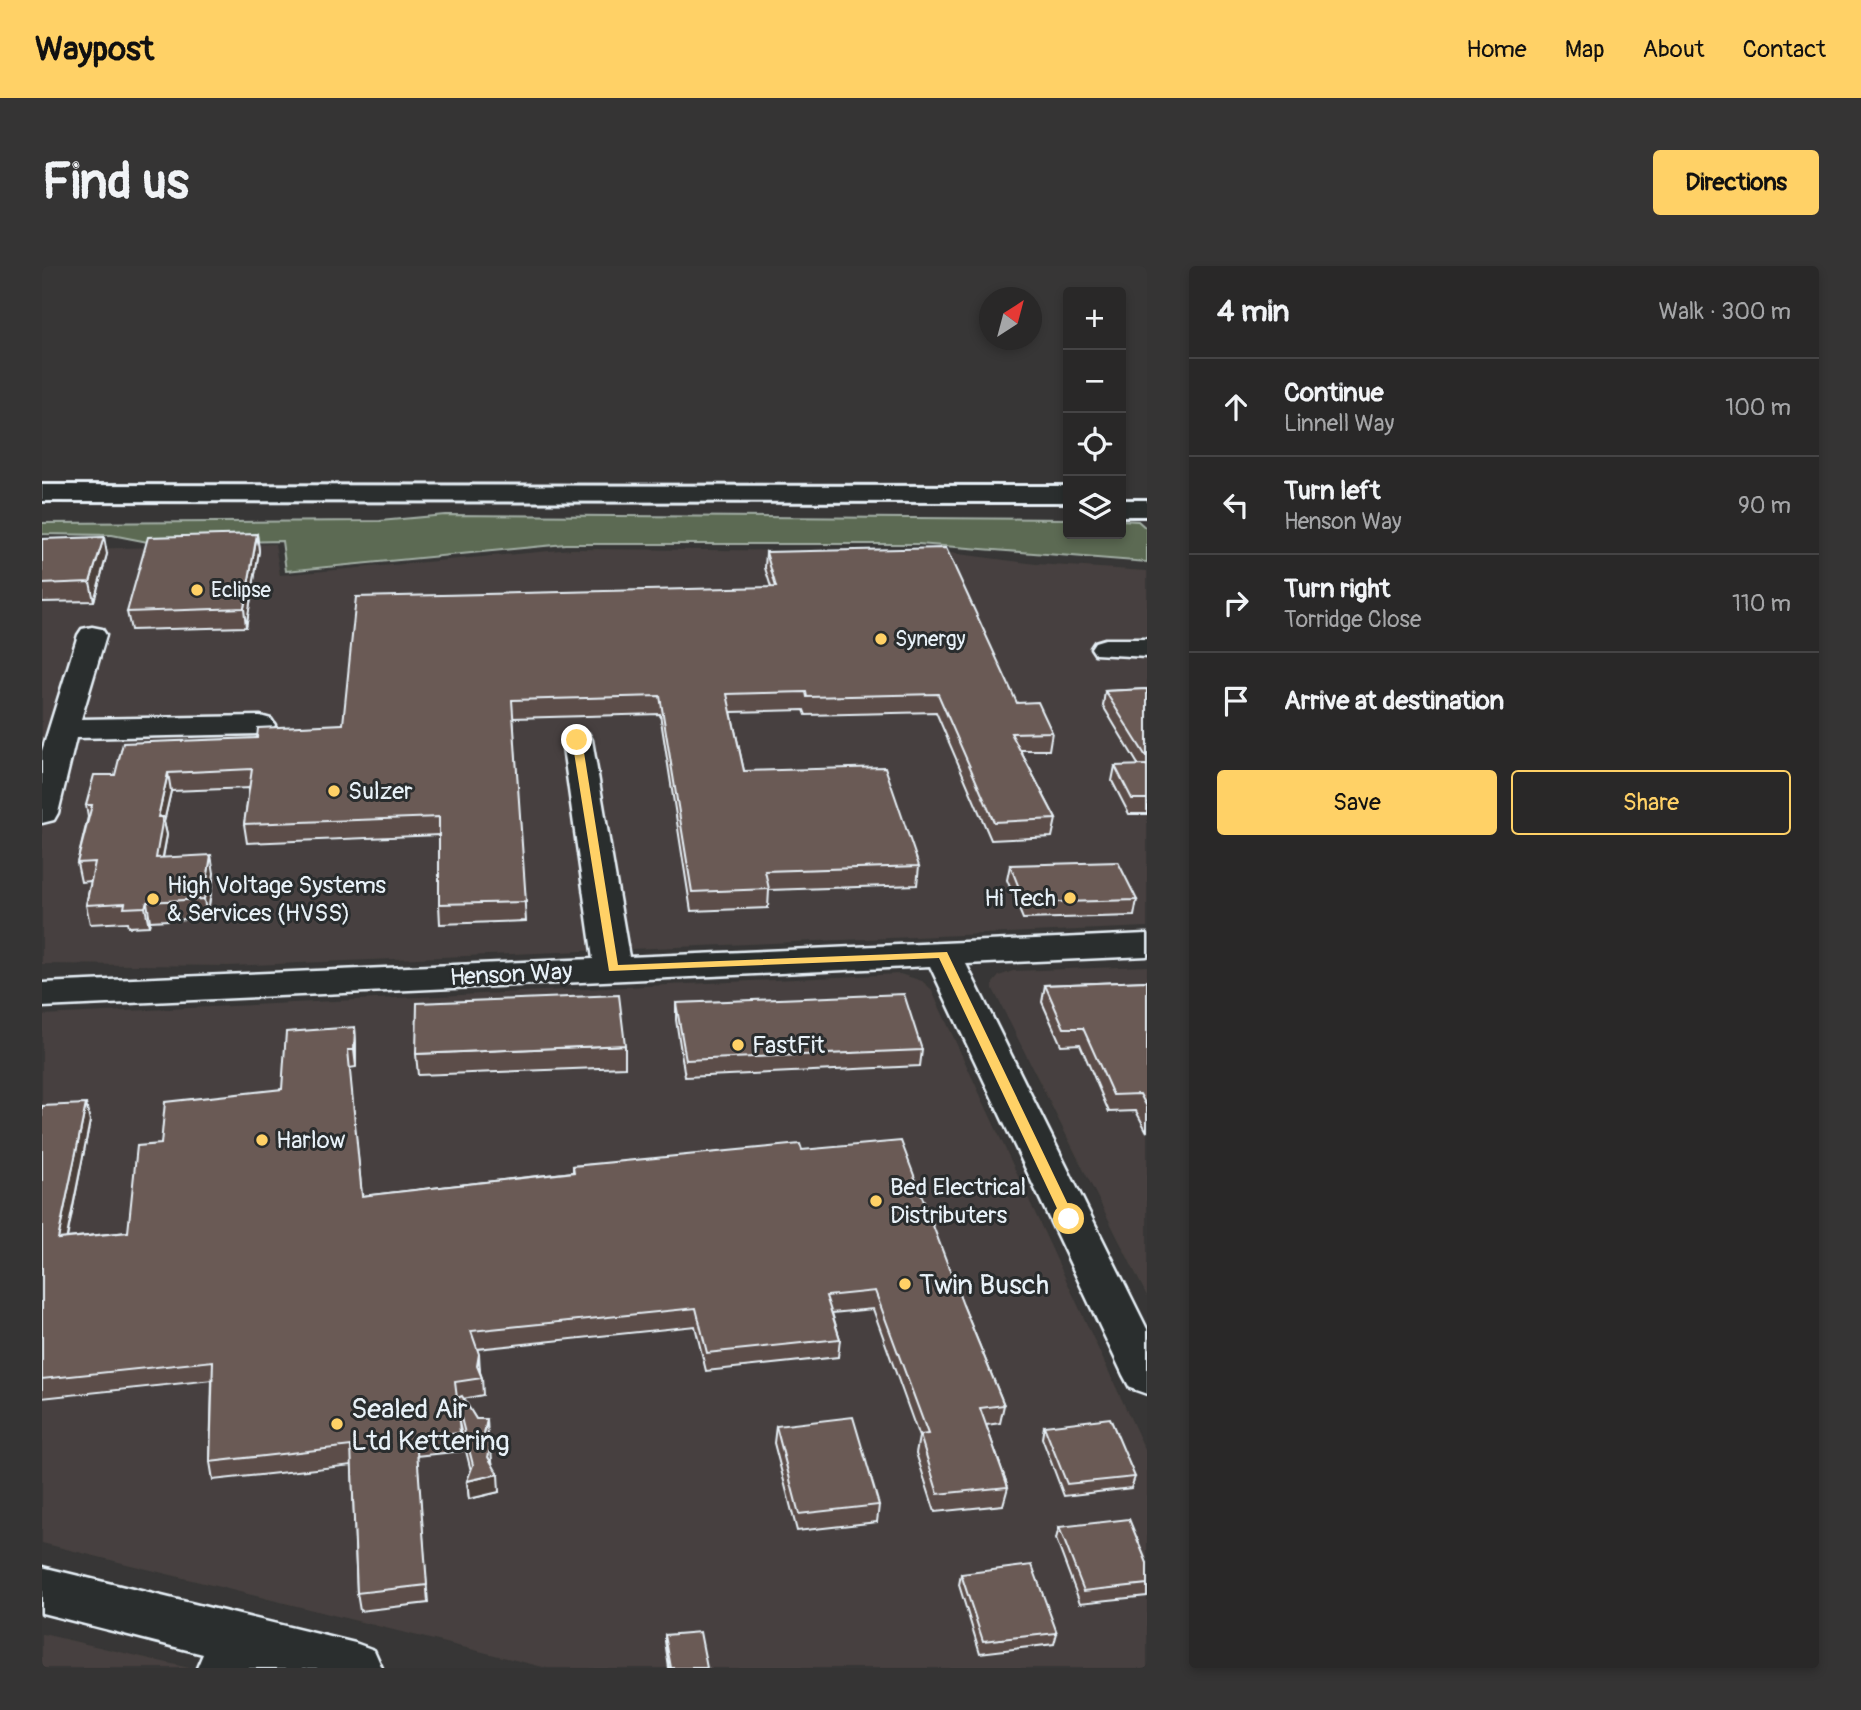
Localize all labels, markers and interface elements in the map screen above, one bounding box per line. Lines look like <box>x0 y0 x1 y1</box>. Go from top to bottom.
text: Waypost <box>35 29 154 70</box>
text: Home <box>1466 35 1527 64</box>
text: Map <box>1565 35 1605 64</box>
text: About <box>1643 35 1705 64</box>
text: Contact <box>1743 35 1826 64</box>
button: Directions <box>1653 150 1819 215</box>
text: Find us <box>42 152 189 213</box>
north arrow <box>979 287 1042 350</box>
map controls <box>1063 287 1126 539</box>
button: + <box>1063 287 1126 350</box>
text: 4 min <box>1217 293 1290 330</box>
text: Walk · 300 m <box>1659 297 1791 326</box>
button: − <box>1063 350 1126 413</box>
text: Continue <box>1284 377 1384 409</box>
icon: ahead <box>1217 388 1255 426</box>
text: 100 m <box>1725 393 1791 422</box>
text: Linnell Way <box>1284 409 1394 438</box>
button: locate <box>1063 413 1126 476</box>
text: Turn left <box>1284 475 1380 507</box>
button: layers <box>1063 476 1126 539</box>
icon: left <box>1217 486 1255 524</box>
text: 90 m <box>1738 491 1791 520</box>
text: Henson Way <box>1284 507 1402 536</box>
text: Turn right <box>1284 573 1390 605</box>
place label: Eclipse <box>211 577 272 604</box>
marker: Eclipse <box>189 582 205 598</box>
icon: right <box>1217 584 1255 622</box>
text: 110 m <box>1732 589 1791 618</box>
text: Torridge Close <box>1284 605 1421 634</box>
place label: Synergy <box>895 626 966 653</box>
marker: Synergy <box>873 631 889 647</box>
icon: arrive <box>1217 682 1255 720</box>
text: Arrive at destination <box>1284 685 1504 717</box>
route end <box>561 724 592 755</box>
button: Save <box>1217 770 1497 835</box>
button: Share <box>1511 770 1791 835</box>
place label: Sulzer <box>348 777 413 806</box>
marker: Sulzer <box>326 783 342 799</box>
place label: High Voltage Systems & Services (HVSS) <box>167 871 386 928</box>
place label: Hi Tech <box>984 884 1056 913</box>
marker: Hi Tech <box>1062 890 1078 906</box>
marker: High Voltage Systems & Services (HVSS) <box>145 891 161 907</box>
street label: Henson Way <box>449 957 573 992</box>
place label: FastFit <box>752 1031 825 1060</box>
marker: FastFit <box>730 1037 746 1053</box>
place label: Harlow <box>276 1126 345 1155</box>
marker: Harlow <box>254 1132 270 1148</box>
place label: Bed Electrical Distributers <box>890 1173 1026 1230</box>
marker: Bed Electrical Distributers <box>868 1193 884 1209</box>
route start <box>1053 1203 1084 1234</box>
place label: Twin Busch <box>919 1268 1049 1303</box>
marker: Twin Busch <box>897 1276 913 1292</box>
place label: Sealed Air Ltd Kettering <box>351 1392 510 1459</box>
marker: Sealed Air Ltd Kettering <box>329 1416 345 1432</box>

